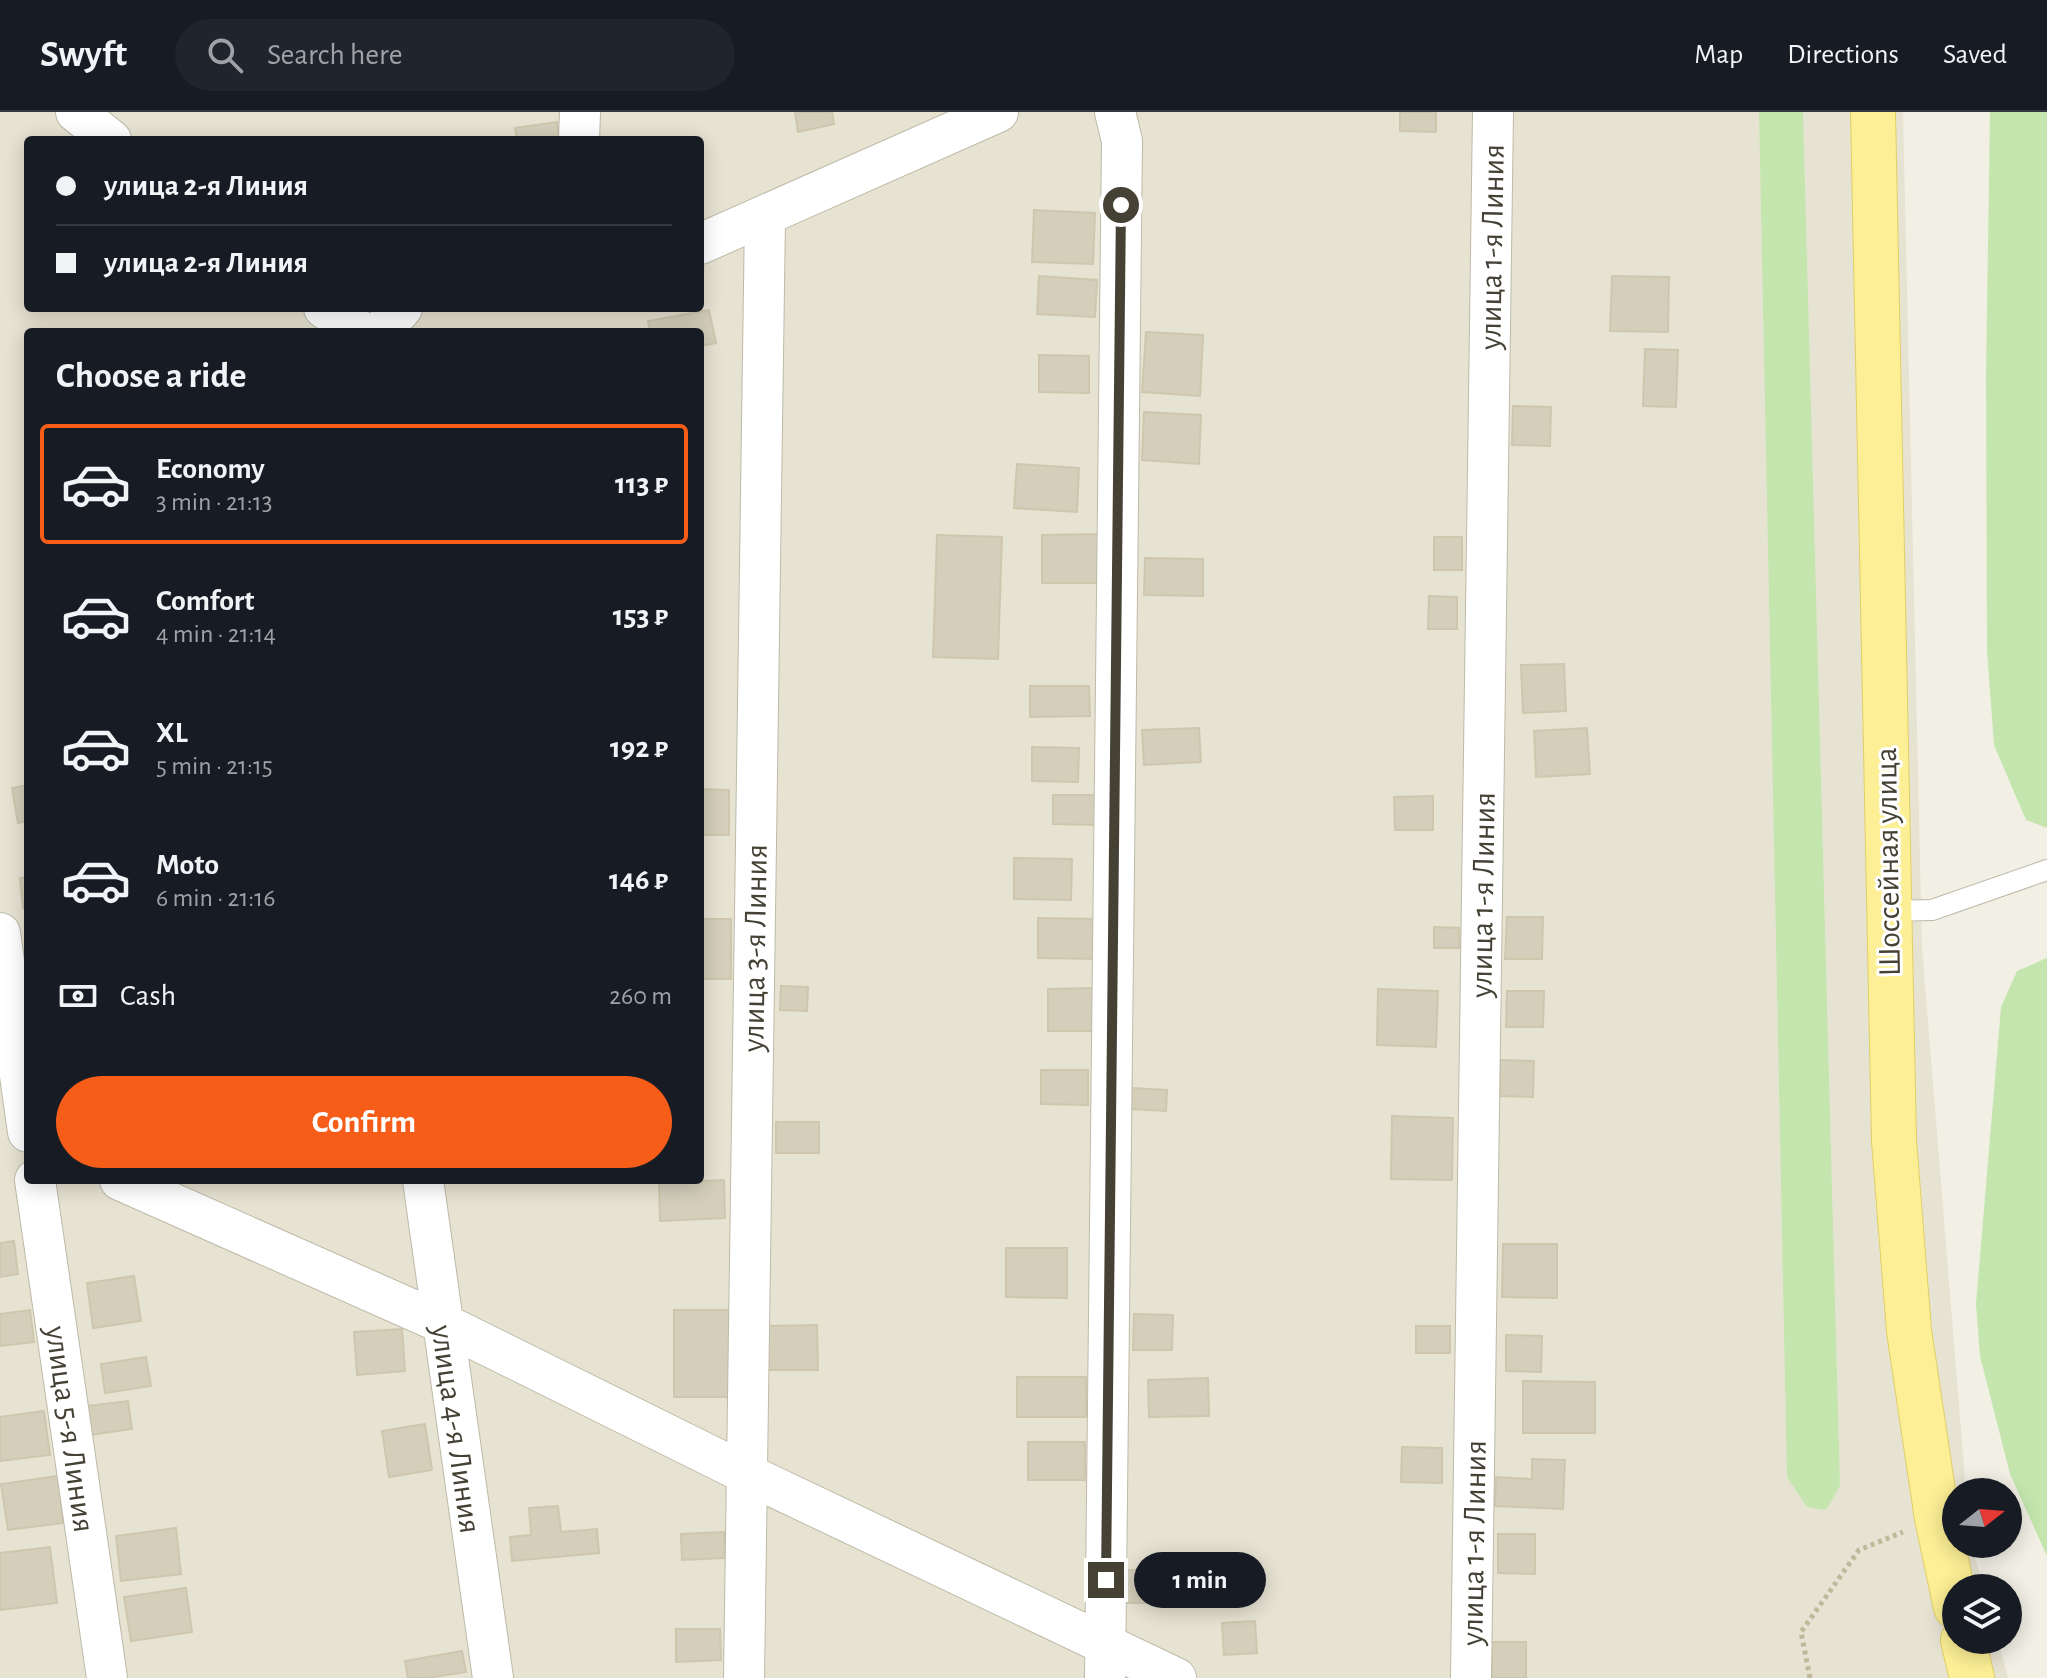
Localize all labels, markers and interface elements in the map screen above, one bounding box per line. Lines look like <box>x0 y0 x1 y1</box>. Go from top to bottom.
search box <box>175 19 735 91</box>
icon: search <box>203 33 247 77</box>
text: Swyft <box>40 36 127 74</box>
text: Search here <box>267 40 403 70</box>
text: Map <box>1694 41 1743 69</box>
text: Directions <box>1787 41 1899 69</box>
text: Saved <box>1943 41 2007 69</box>
street label: улица 1-я Линия <box>1474 144 1510 351</box>
text: улица 2-я Линия <box>104 171 308 201</box>
route start <box>1103 187 1139 223</box>
text: улица 2-я Линия <box>104 248 308 278</box>
text: Choose a ride <box>56 358 246 394</box>
icon: car <box>60 448 132 520</box>
text: Economy <box>156 454 265 484</box>
text: 113 ₽ <box>615 469 668 499</box>
text: 3 min · 21:13 <box>156 489 272 515</box>
icon: car <box>60 580 132 652</box>
text: Comfort <box>156 586 255 616</box>
text: 153 ₽ <box>613 601 668 631</box>
text: 4 min · 21:14 <box>156 621 276 647</box>
icon: car <box>60 712 132 784</box>
text: XL <box>156 718 188 748</box>
text: 192 ₽ <box>610 733 668 763</box>
street label: Шоссейная улица <box>1870 747 1906 977</box>
text: 5 min · 21:15 <box>156 753 273 779</box>
street label: улица 1-я Линия <box>1465 792 1501 999</box>
icon: car <box>60 844 132 916</box>
street label: улица 3-я Линия <box>737 844 773 1053</box>
text: Moto <box>156 850 219 880</box>
text: 146 ₽ <box>609 865 668 895</box>
text: 6 min · 21:16 <box>156 885 275 911</box>
icon: cash <box>56 974 100 1018</box>
text: Cash <box>120 981 176 1011</box>
text: 260 m <box>609 983 672 1009</box>
button: Confirm <box>56 1076 672 1168</box>
street label: улица 4-я Линия <box>425 1322 486 1535</box>
street label: улица 5-я Линия <box>40 1323 100 1534</box>
street label: улица 1-я Линия <box>1456 1440 1492 1647</box>
north arrow <box>1942 1478 2022 1558</box>
map controls <box>1942 1478 2022 1654</box>
callout: 1 min <box>1134 1552 1266 1608</box>
route end <box>1088 1562 1124 1598</box>
text: 1 min <box>1173 1567 1227 1593</box>
button: layers <box>1942 1574 2022 1654</box>

